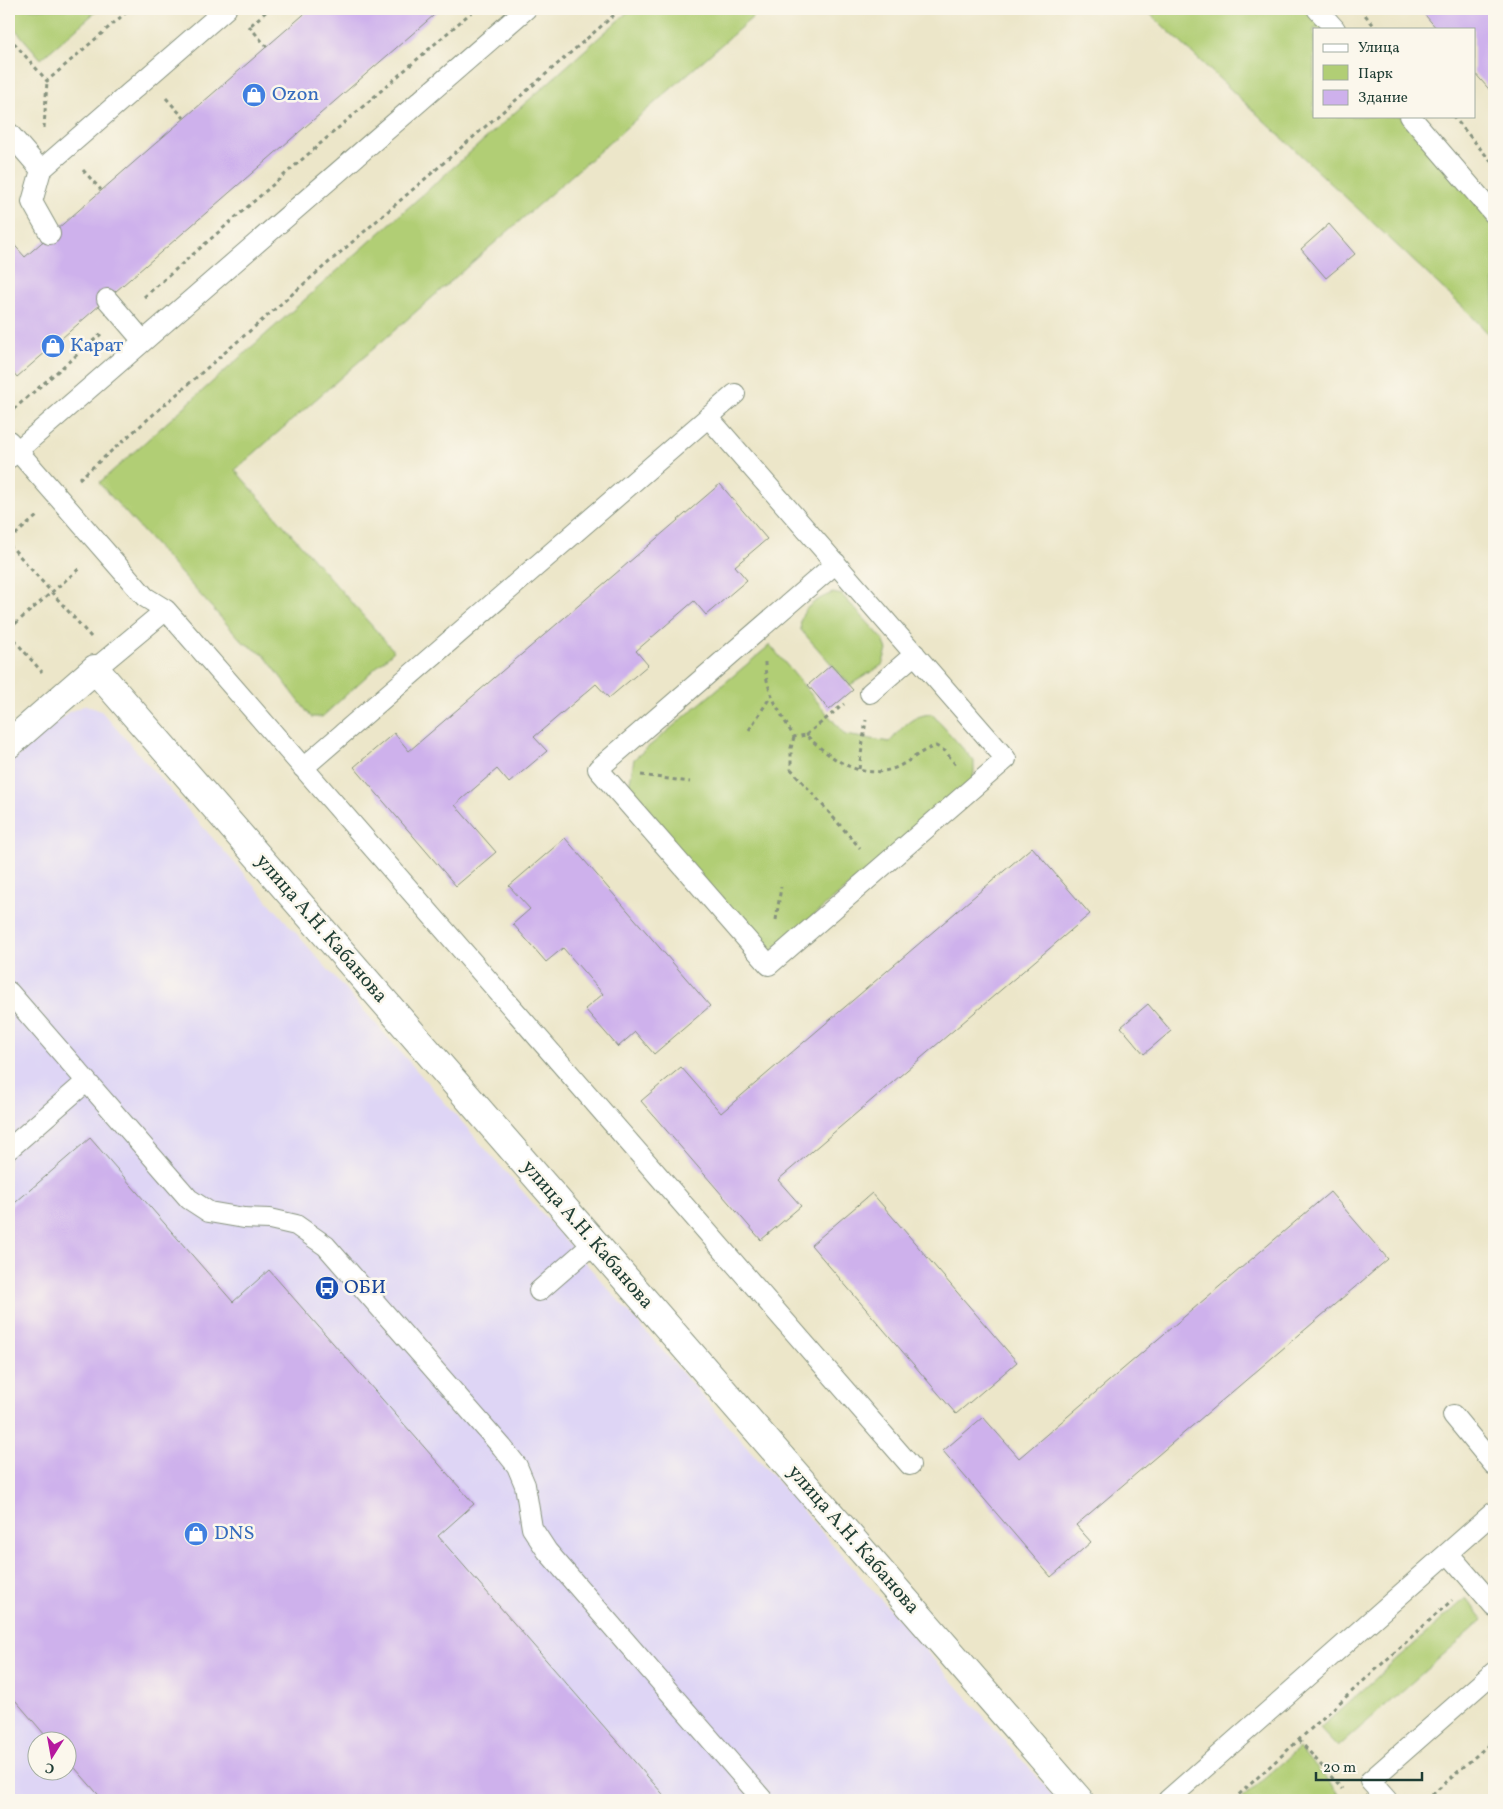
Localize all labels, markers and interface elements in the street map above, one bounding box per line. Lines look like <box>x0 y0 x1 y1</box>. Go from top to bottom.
legend <box>1313 28 1476 118</box>
text: Улица <box>1358 38 1400 59</box>
text: Парк <box>1358 64 1393 85</box>
place label: Ozon <box>272 81 319 109</box>
shop icon: Ozon <box>241 82 267 108</box>
text: Здание <box>1358 88 1408 109</box>
place label: Карат <box>70 332 123 360</box>
shop icon: Карат <box>40 333 66 359</box>
street label: улица А.Н. Кабанова <box>248 848 394 1010</box>
street label: улица А.Н. Кабанова <box>514 1154 660 1316</box>
place label: ОБИ <box>344 1274 386 1302</box>
bus stop icon: ОБИ <box>314 1275 340 1301</box>
street label: улица А.Н. Кабанова <box>780 1459 926 1621</box>
place label: DNS <box>214 1520 254 1548</box>
shop icon: DNS <box>183 1521 209 1547</box>
north arrow <box>28 1732 78 1782</box>
scale bar <box>1316 1749 1422 1781</box>
text: С <box>44 1757 56 1777</box>
text: 20 m <box>1323 1758 1356 1779</box>

